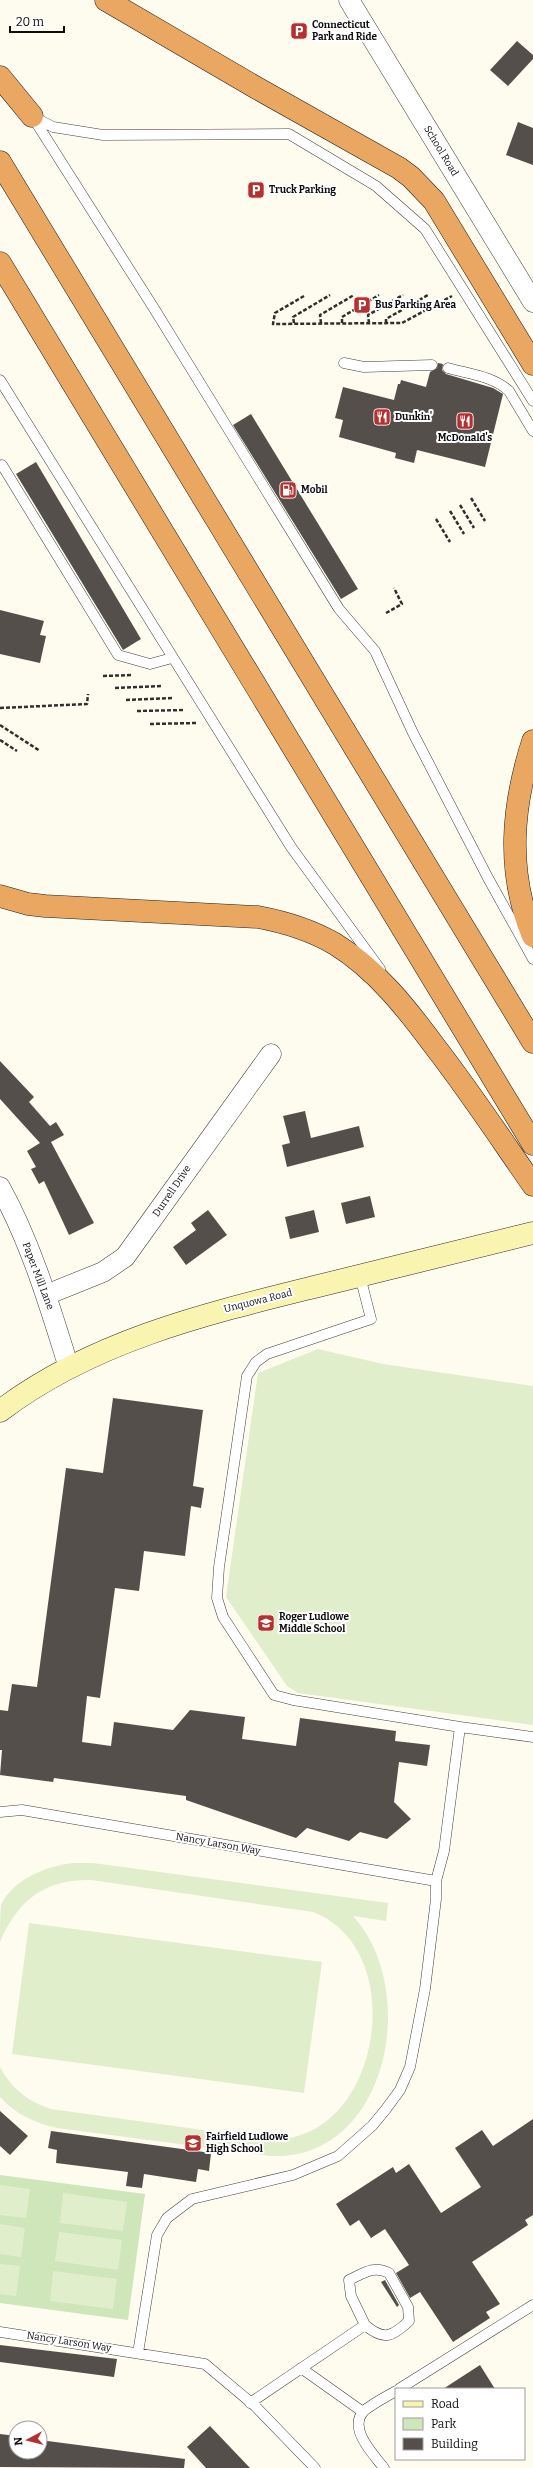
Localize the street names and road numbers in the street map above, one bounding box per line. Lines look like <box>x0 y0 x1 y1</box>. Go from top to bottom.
street label: School Road <box>421 124 461 179</box>
street label: Durrell Drive <box>150 1163 194 1219</box>
street label: Paper Mill Lane <box>20 1241 56 1311</box>
street label: Unquowa Road <box>223 1287 294 1315</box>
street label: Nancy Larson Way <box>175 1831 262 1857</box>
street label: Nancy Larson Way <box>26 2329 113 2355</box>

